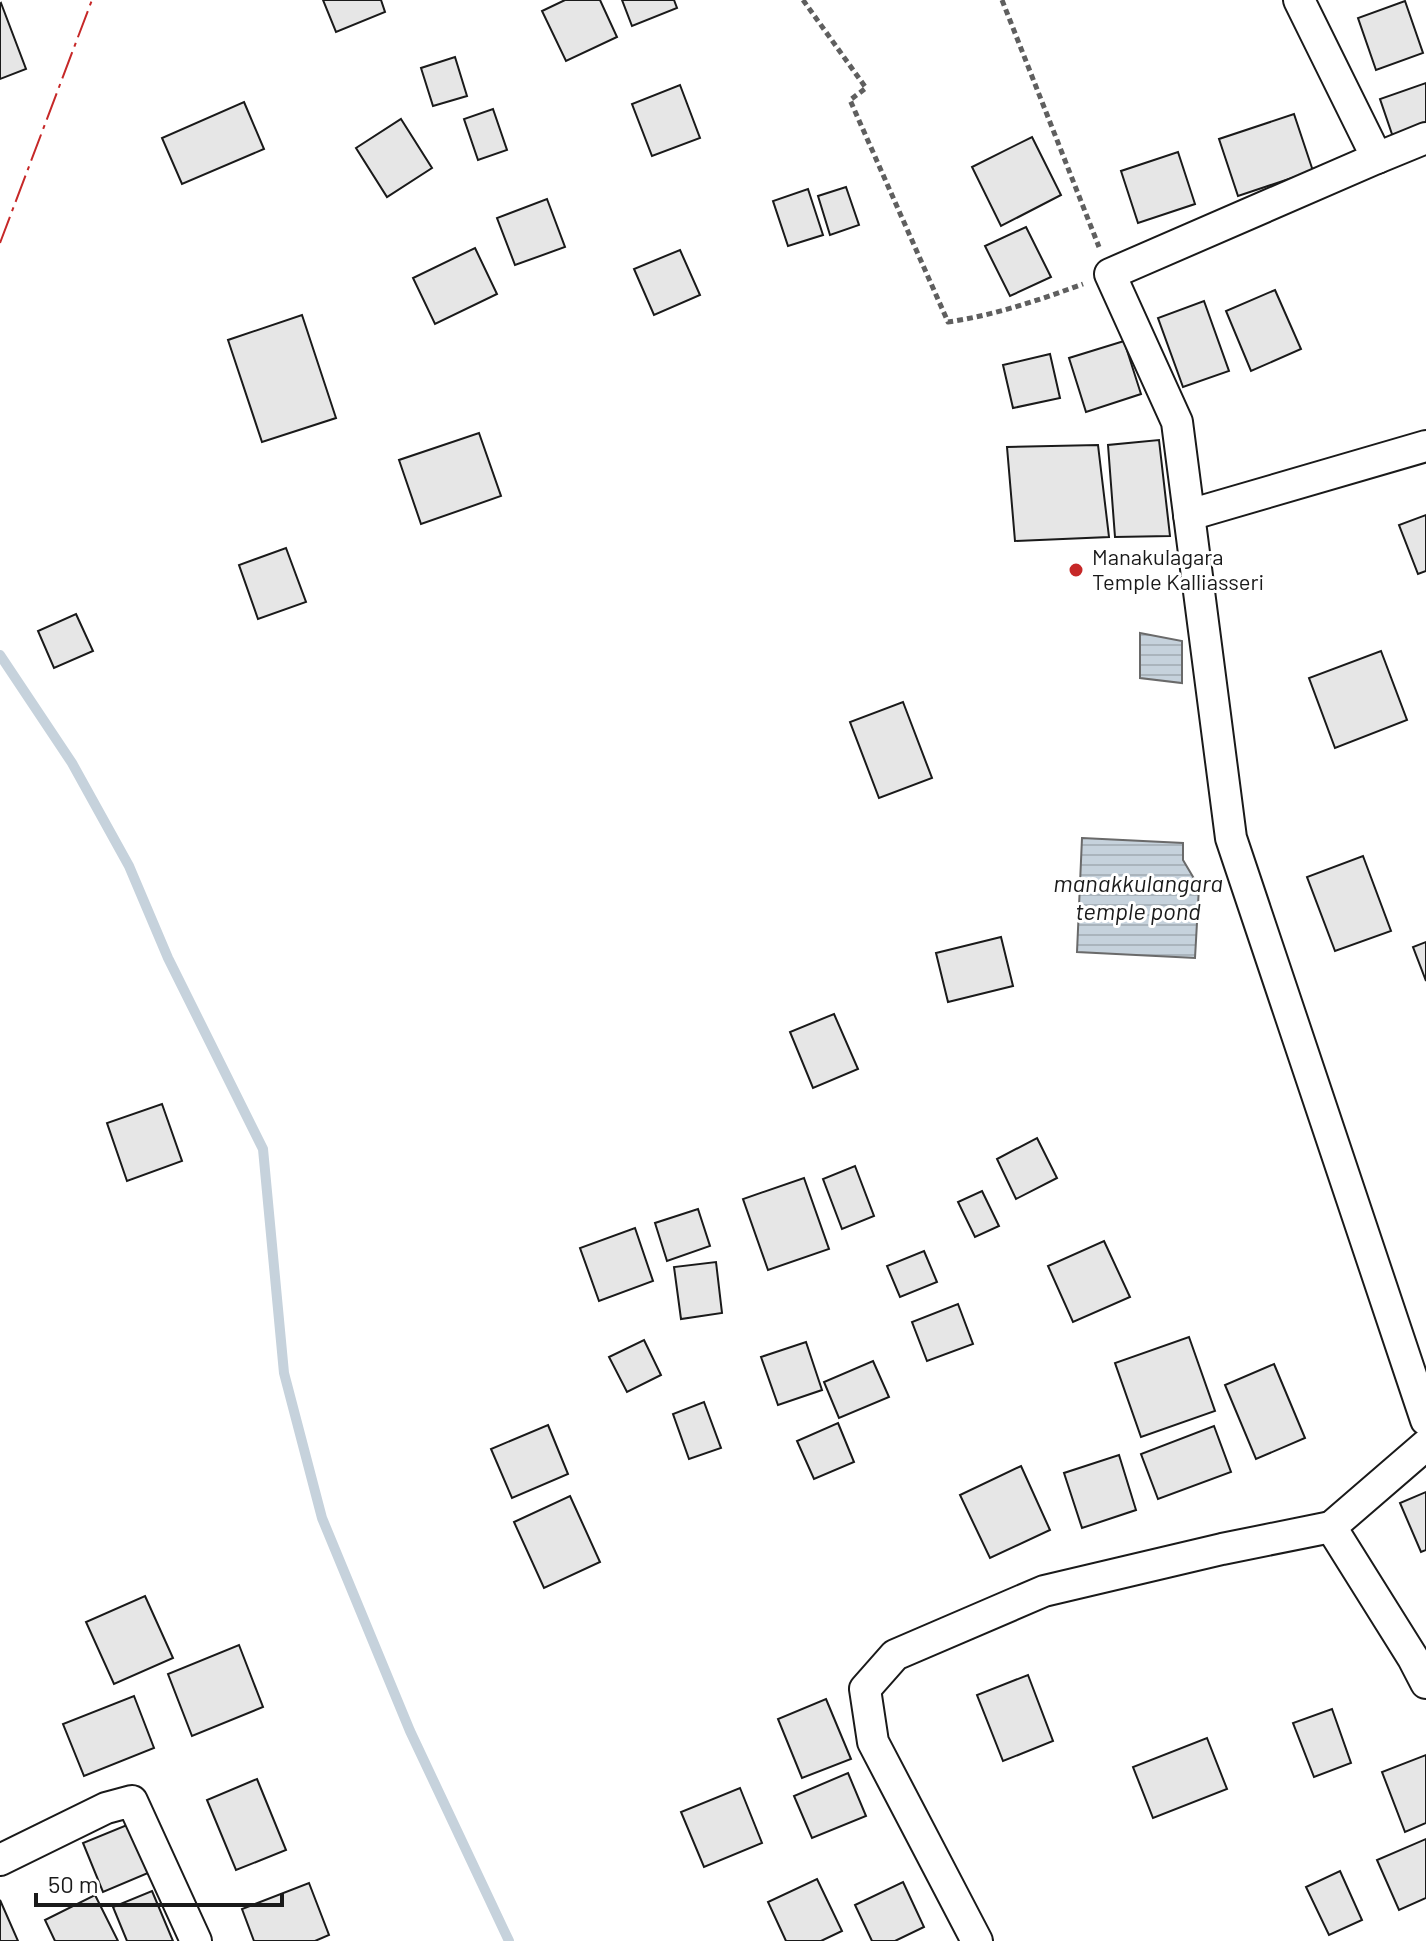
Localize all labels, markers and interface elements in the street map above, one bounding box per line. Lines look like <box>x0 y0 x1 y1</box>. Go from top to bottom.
place label: Manakulagara Temple Kalliasseri <box>1092 543 1264 594</box>
marker: Manakulagara Temple Kalliasseri <box>1067 561 1085 579</box>
water label: manakkulangara temple pond <box>1053 868 1223 925</box>
scale bar <box>36 1857 282 1907</box>
text: 50 m <box>48 1869 99 1898</box>

